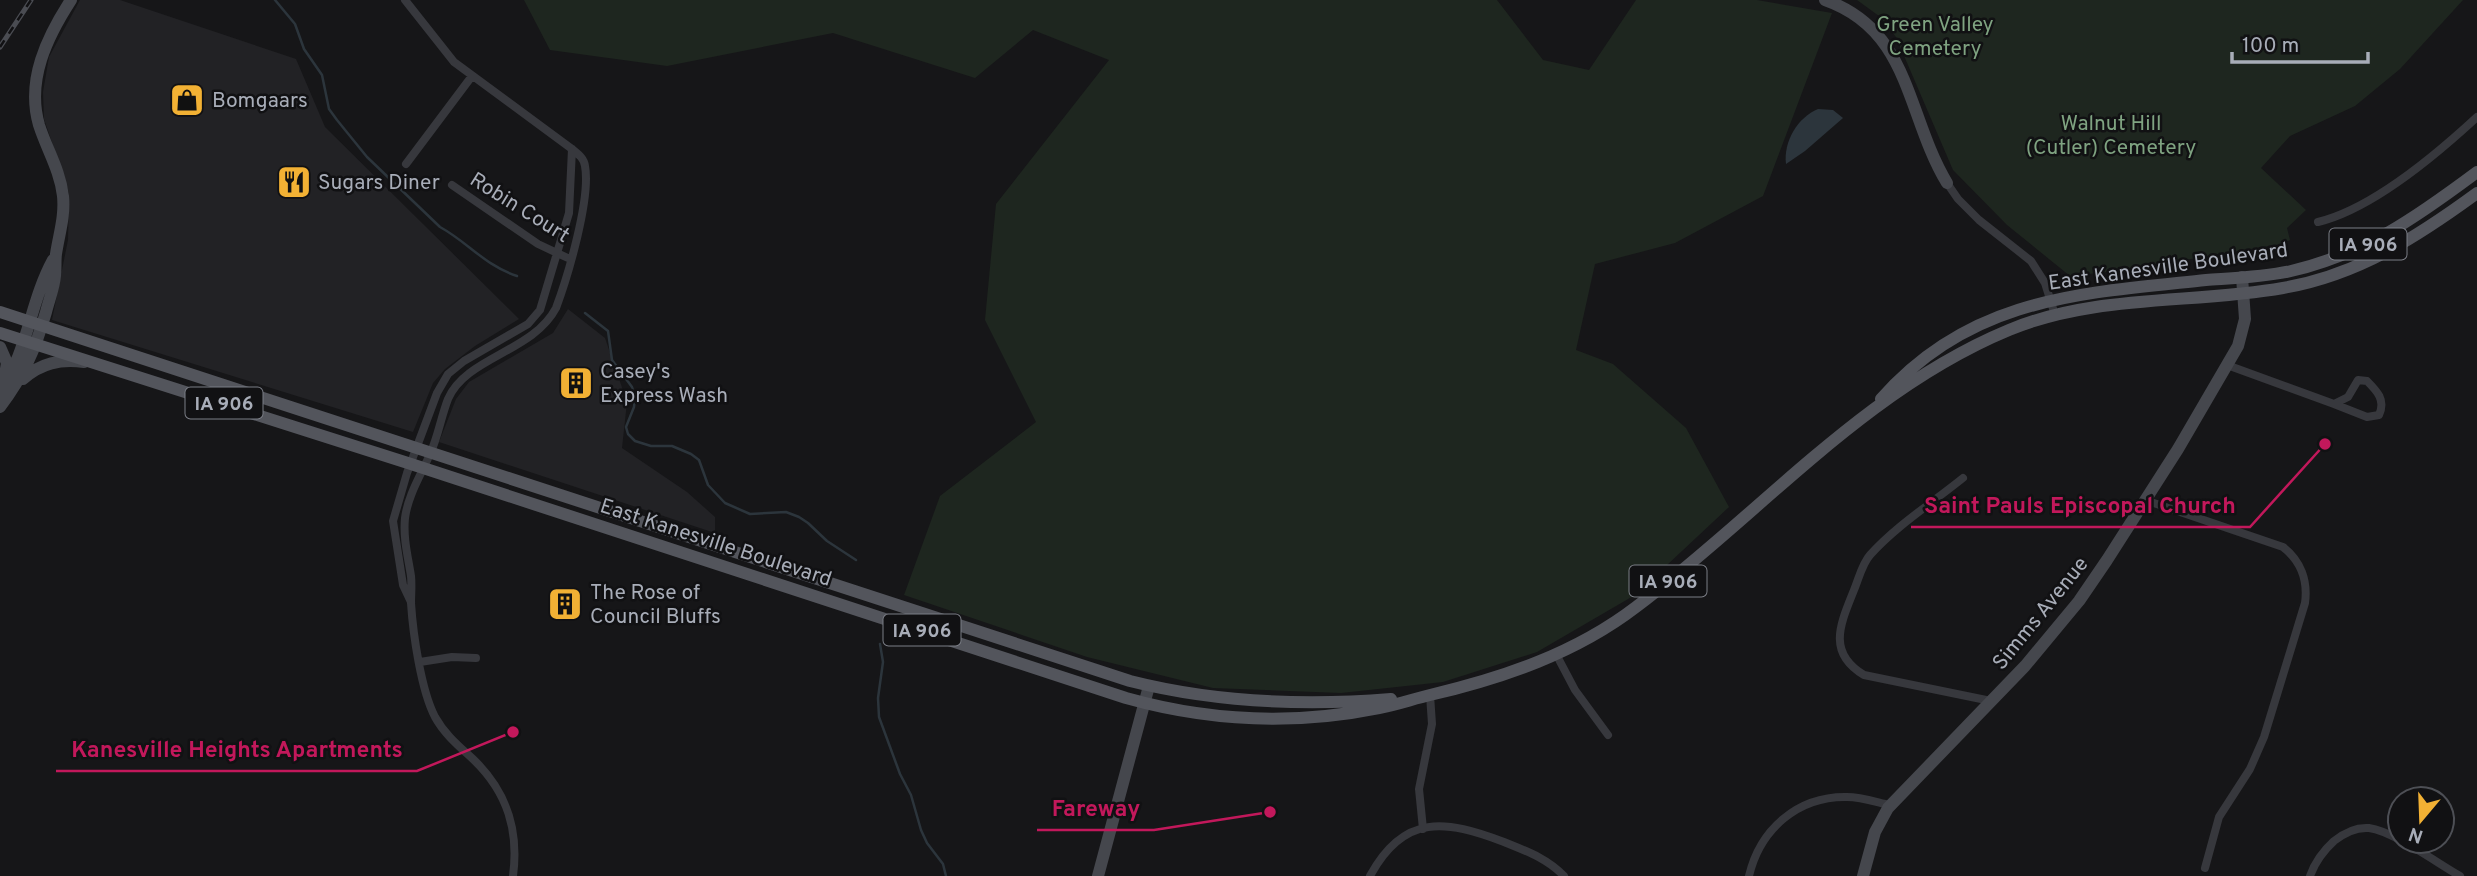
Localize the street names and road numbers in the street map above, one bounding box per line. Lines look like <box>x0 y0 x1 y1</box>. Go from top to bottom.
street label: Robin Court <box>464 167 574 250</box>
road number: IA 906 <box>2330 228 2406 260</box>
street label: East Kanesville Boulevard <box>2047 237 2290 298</box>
road number: IA 906 <box>186 388 262 418</box>
street label: East Kanesville Boulevard <box>596 493 835 594</box>
street label: Simms Avenue <box>1987 552 2095 676</box>
road number: IA 906 <box>1630 566 1706 596</box>
road number: IA 906 <box>884 614 960 646</box>

